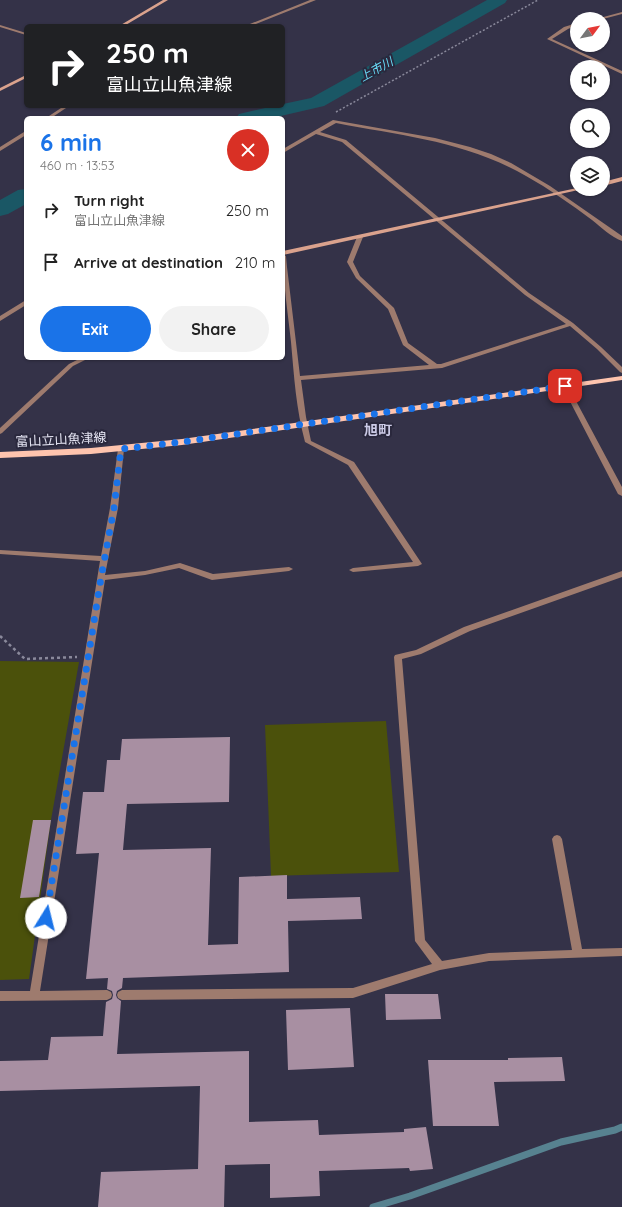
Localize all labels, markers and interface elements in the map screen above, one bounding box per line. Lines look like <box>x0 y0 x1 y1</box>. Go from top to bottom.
north arrow <box>570 12 610 52</box>
map controls <box>570 12 610 196</box>
text: 250 m <box>106 35 189 70</box>
icon: right <box>40 40 92 92</box>
water label: 上市川 <box>357 53 397 84</box>
button: sound <box>570 60 610 100</box>
text: 富山立山魚津線 <box>106 73 232 96</box>
button: search <box>570 108 610 148</box>
text: 6 min <box>40 127 102 157</box>
button: close <box>227 129 269 171</box>
button: layers <box>570 156 610 196</box>
text: 460 m · 13:53 <box>40 157 115 173</box>
text: Turn right <box>74 191 145 210</box>
icon: right <box>40 199 62 221</box>
text: 250 m <box>226 201 269 220</box>
text: 富山立山魚津線 <box>74 212 165 228</box>
icon: arrive <box>40 251 62 273</box>
text: Arrive at destination <box>74 253 223 272</box>
text: 210 m <box>235 253 275 272</box>
button: Exit <box>40 306 151 352</box>
button: Share <box>159 306 269 352</box>
pin <box>548 369 582 403</box>
icon: arrive <box>554 375 576 397</box>
district label: 旭町 <box>364 421 392 439</box>
street label: 富山立山魚津線 <box>15 429 107 449</box>
position arrow <box>25 897 67 939</box>

